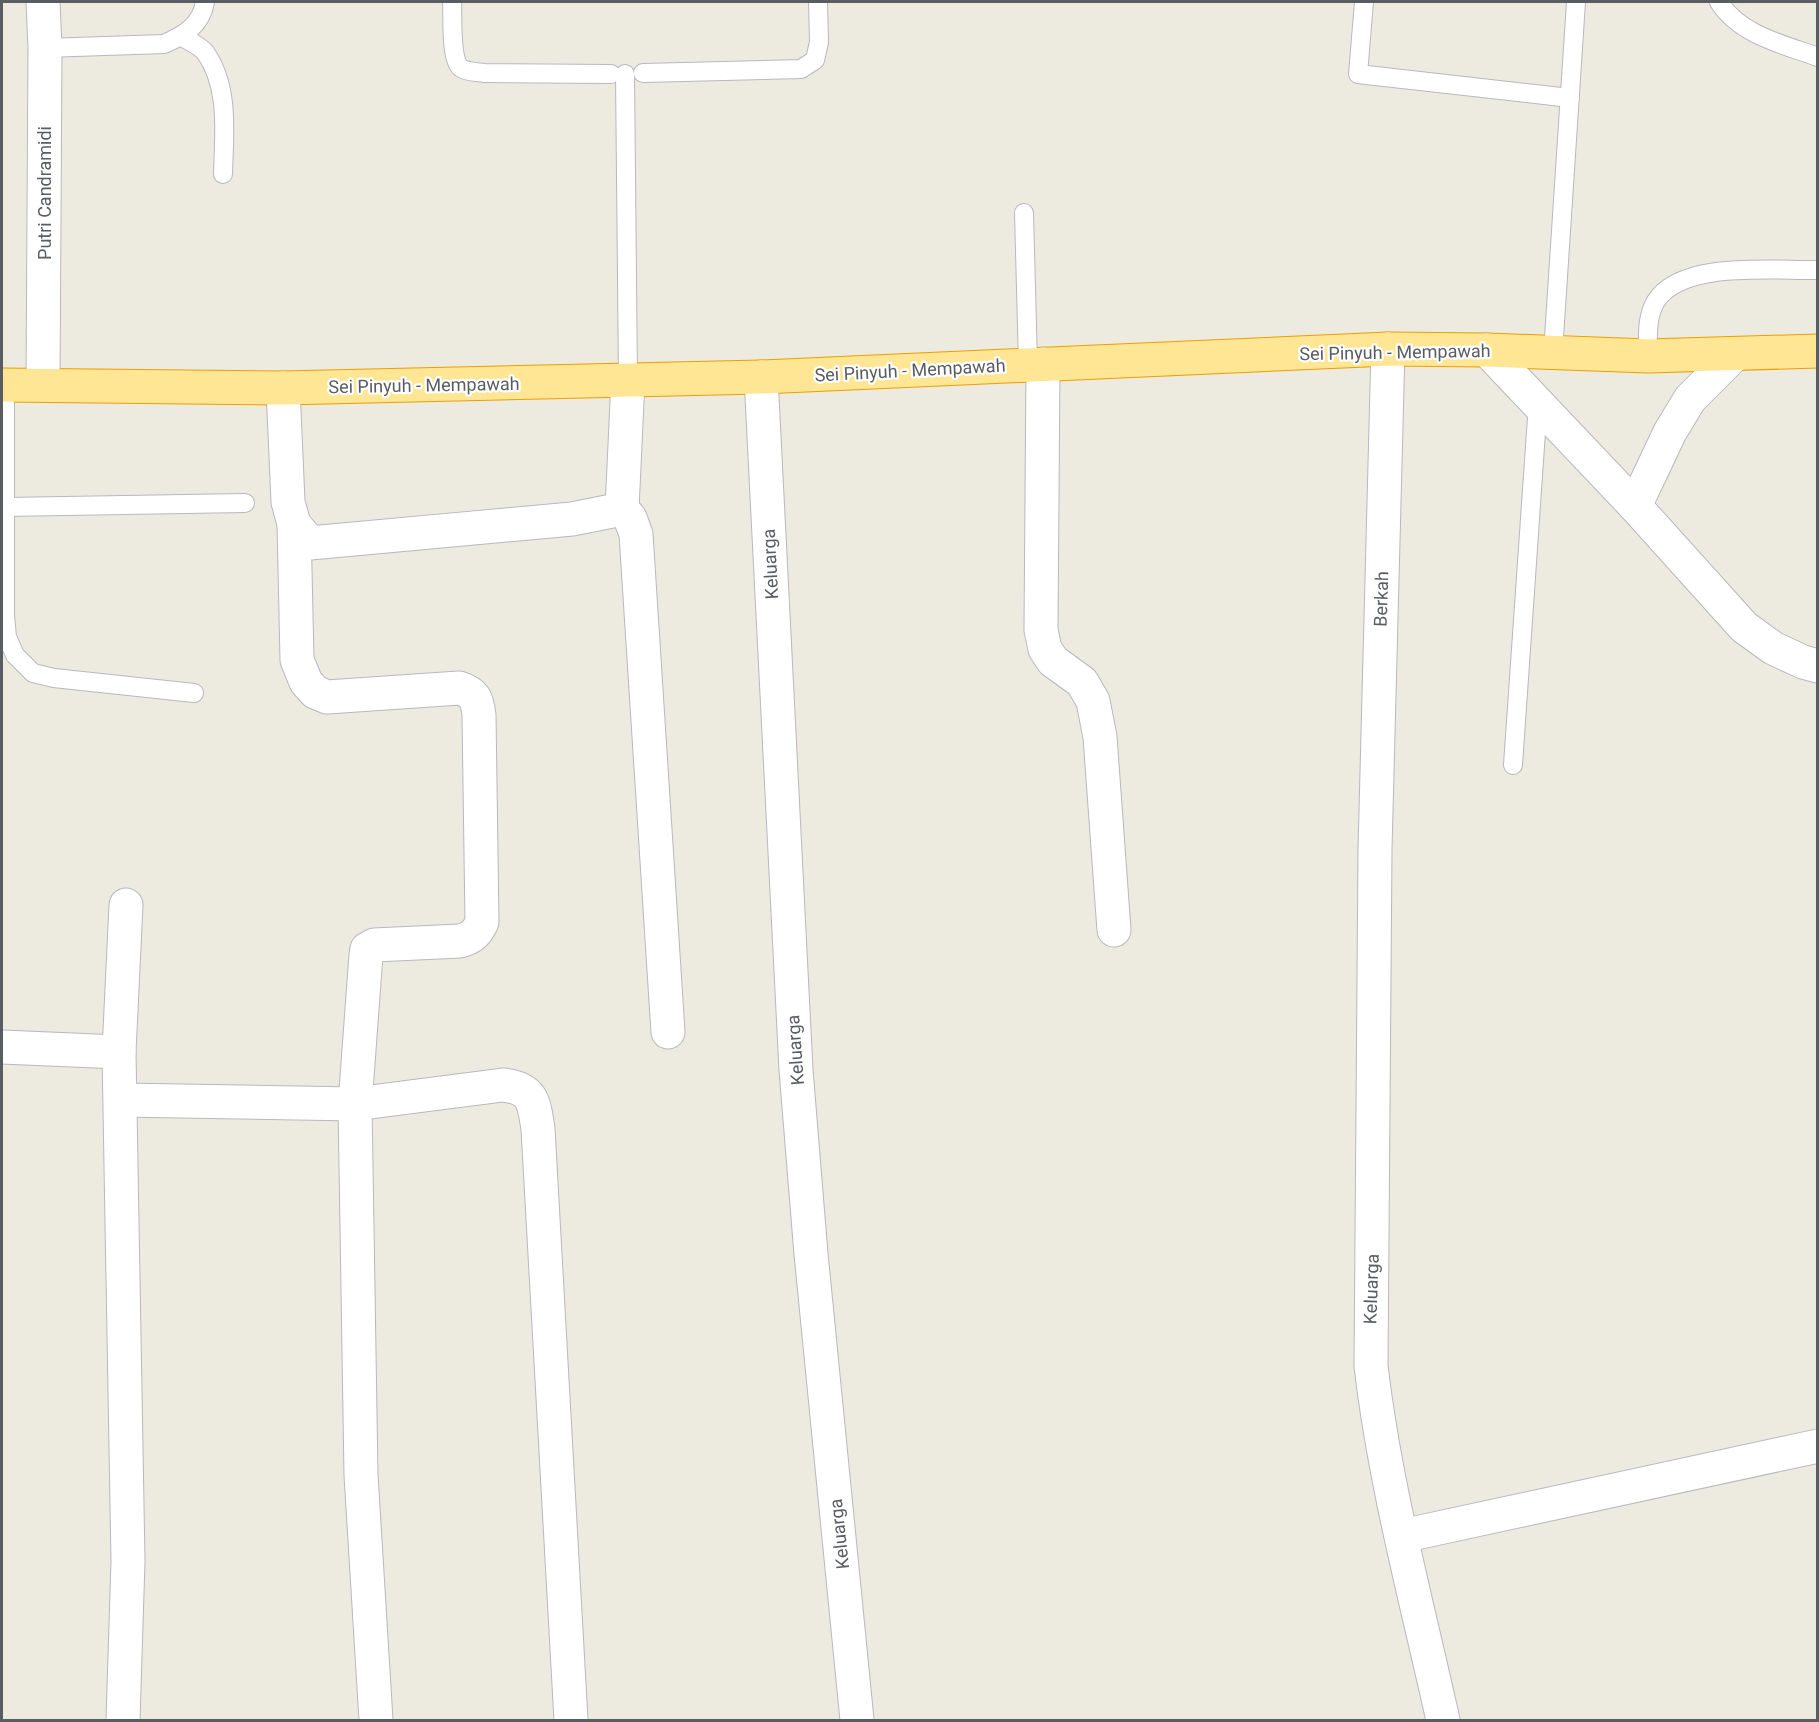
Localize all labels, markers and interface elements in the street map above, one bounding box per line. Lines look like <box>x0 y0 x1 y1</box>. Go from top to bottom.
street label: Putri Candramidi <box>34 126 55 260</box>
street label: Sei Pinyuh - Mempawah <box>1299 340 1491 364</box>
street label: Sei Pinyuh - Mempawah <box>814 355 1006 385</box>
street label: Sei Pinyuh - Mempawah <box>328 373 520 397</box>
street label: Keluarga <box>758 528 782 600</box>
street label: Berkah <box>1370 571 1392 627</box>
street label: Keluarga <box>782 1014 808 1086</box>
street label: Keluarga <box>1359 1253 1383 1325</box>
street label: Keluarga <box>825 1498 853 1570</box>

